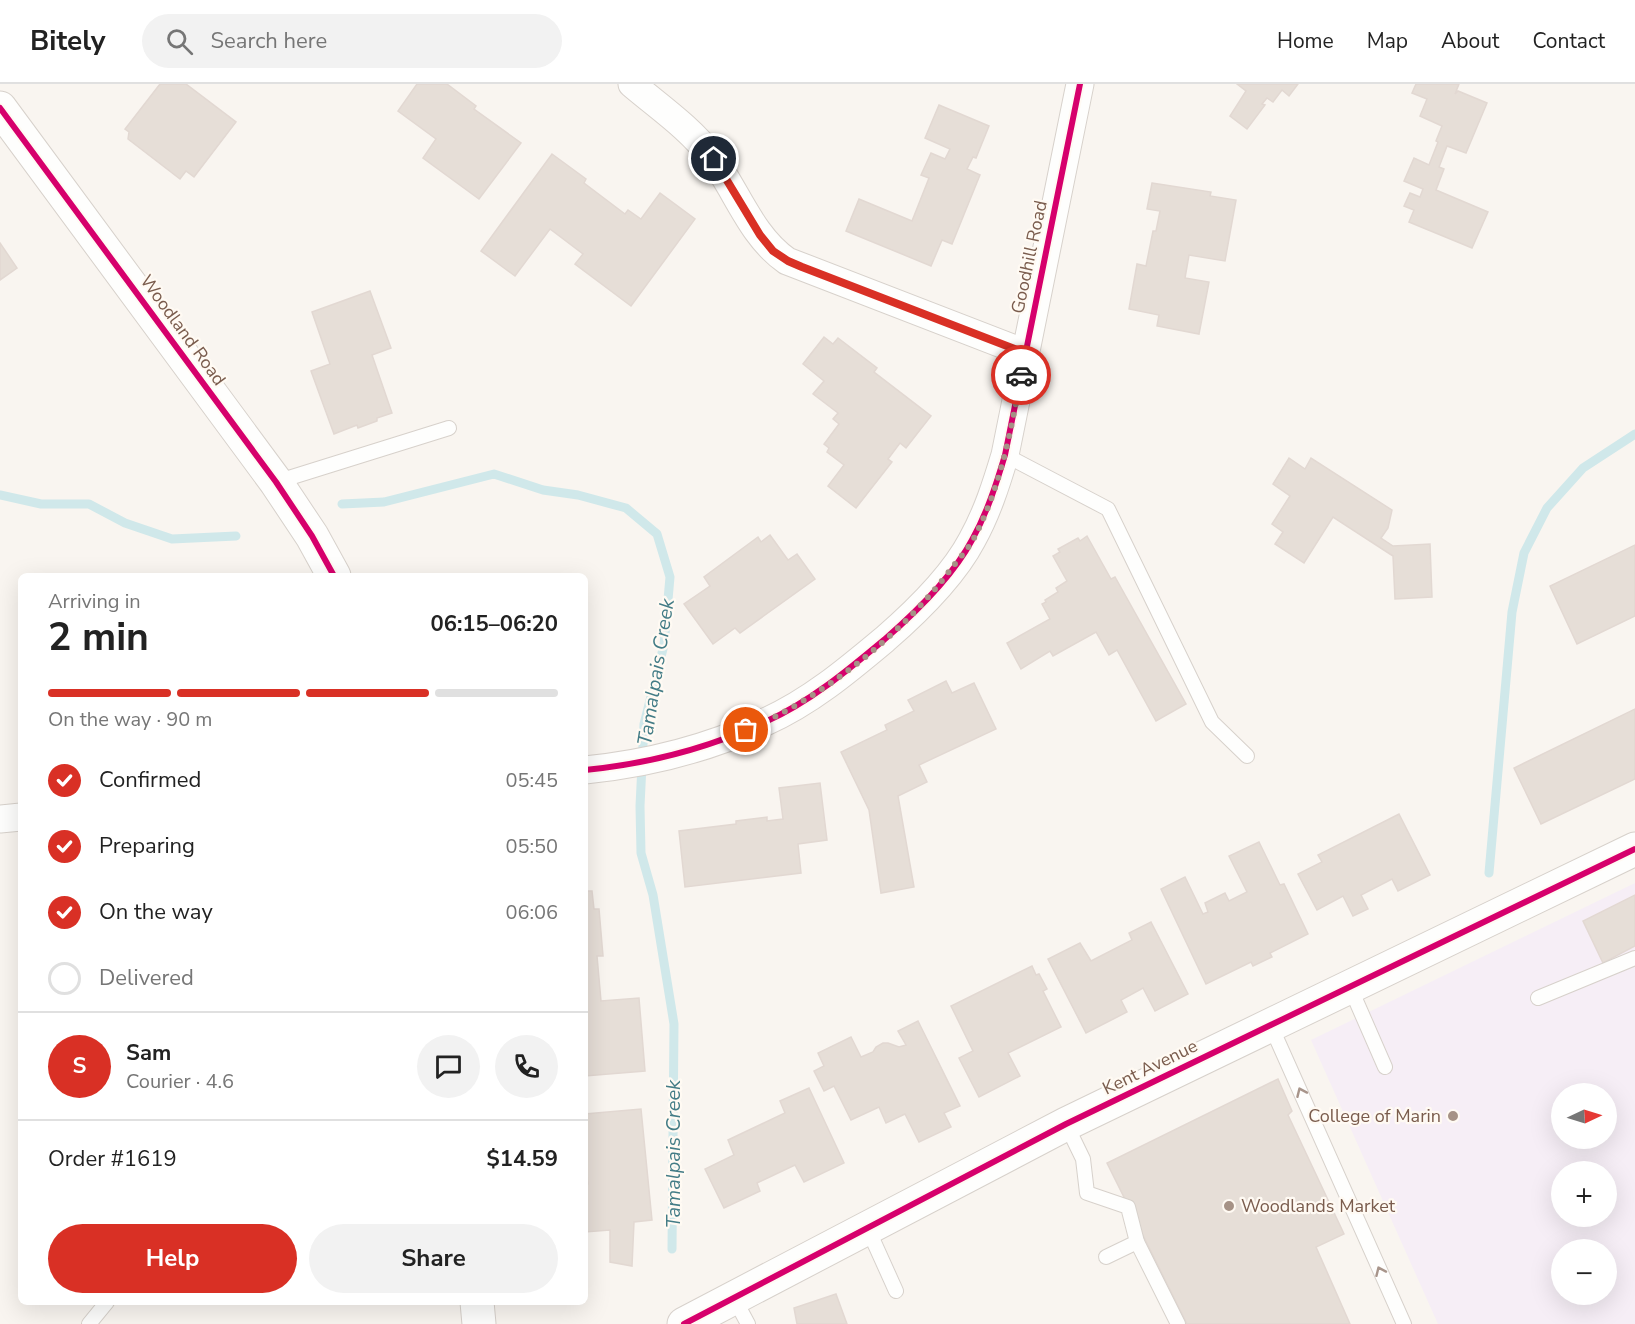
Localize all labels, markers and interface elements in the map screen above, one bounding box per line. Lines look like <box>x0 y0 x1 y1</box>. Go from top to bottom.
search box <box>142 14 562 68</box>
text: Bitely <box>30 22 106 60</box>
icon: search <box>163 25 196 58</box>
text: Search here <box>211 26 327 56</box>
text: Home <box>1277 27 1334 55</box>
text: Map <box>1367 27 1408 55</box>
text: About <box>1441 27 1499 55</box>
text: Contact <box>1532 27 1605 55</box>
pin <box>688 133 739 184</box>
icon: home <box>697 142 730 175</box>
street label: Goodhill Road <box>1005 198 1053 316</box>
street label: Woodland Road <box>135 270 231 390</box>
courier <box>991 345 1051 405</box>
icon: car <box>1005 359 1038 392</box>
text: Arriving in <box>48 588 141 615</box>
water label: Tamalpais Creek <box>631 596 681 747</box>
text: 06:15–06:20 <box>430 609 558 639</box>
text: 2 min <box>48 611 149 664</box>
pin <box>720 704 771 755</box>
text: On the way · 90 m <box>48 706 212 733</box>
icon: bag <box>729 713 762 746</box>
icon: check <box>48 764 81 797</box>
text: Confirmed <box>99 765 201 795</box>
text: 05:45 <box>505 767 558 794</box>
icon: check <box>48 830 81 863</box>
text: Preparing <box>99 831 195 861</box>
text: 05:50 <box>505 833 558 860</box>
icon: check <box>48 896 81 929</box>
text: On the way <box>99 897 213 927</box>
text: 06:06 <box>505 899 558 926</box>
text: Delivered <box>99 963 194 993</box>
street label: Kent Avenue <box>1098 1034 1202 1100</box>
button: chat <box>417 1035 480 1098</box>
button: phone <box>495 1035 558 1098</box>
text: Sam <box>126 1038 171 1068</box>
text: S <box>73 1051 86 1081</box>
text: Courier · 4.6 <box>126 1068 234 1095</box>
water label: Tamalpais Creek <box>660 1079 687 1228</box>
north arrow <box>1551 1083 1617 1149</box>
map controls <box>1551 1083 1617 1305</box>
one-way arrow <box>1296 1088 1308 1099</box>
place label: College of Marin <box>1308 1104 1441 1128</box>
marker: College of Marin <box>1446 1109 1460 1123</box>
text: Order #1619 <box>48 1144 177 1174</box>
text: $14.59 <box>487 1144 558 1174</box>
button: + <box>1551 1161 1617 1227</box>
place label: Woodlands Market <box>1241 1194 1396 1218</box>
marker: Woodlands Market <box>1222 1199 1236 1213</box>
button: Help <box>48 1224 297 1293</box>
button: Share <box>309 1224 558 1293</box>
button: − <box>1551 1239 1617 1305</box>
one-way arrow <box>1375 1266 1387 1277</box>

